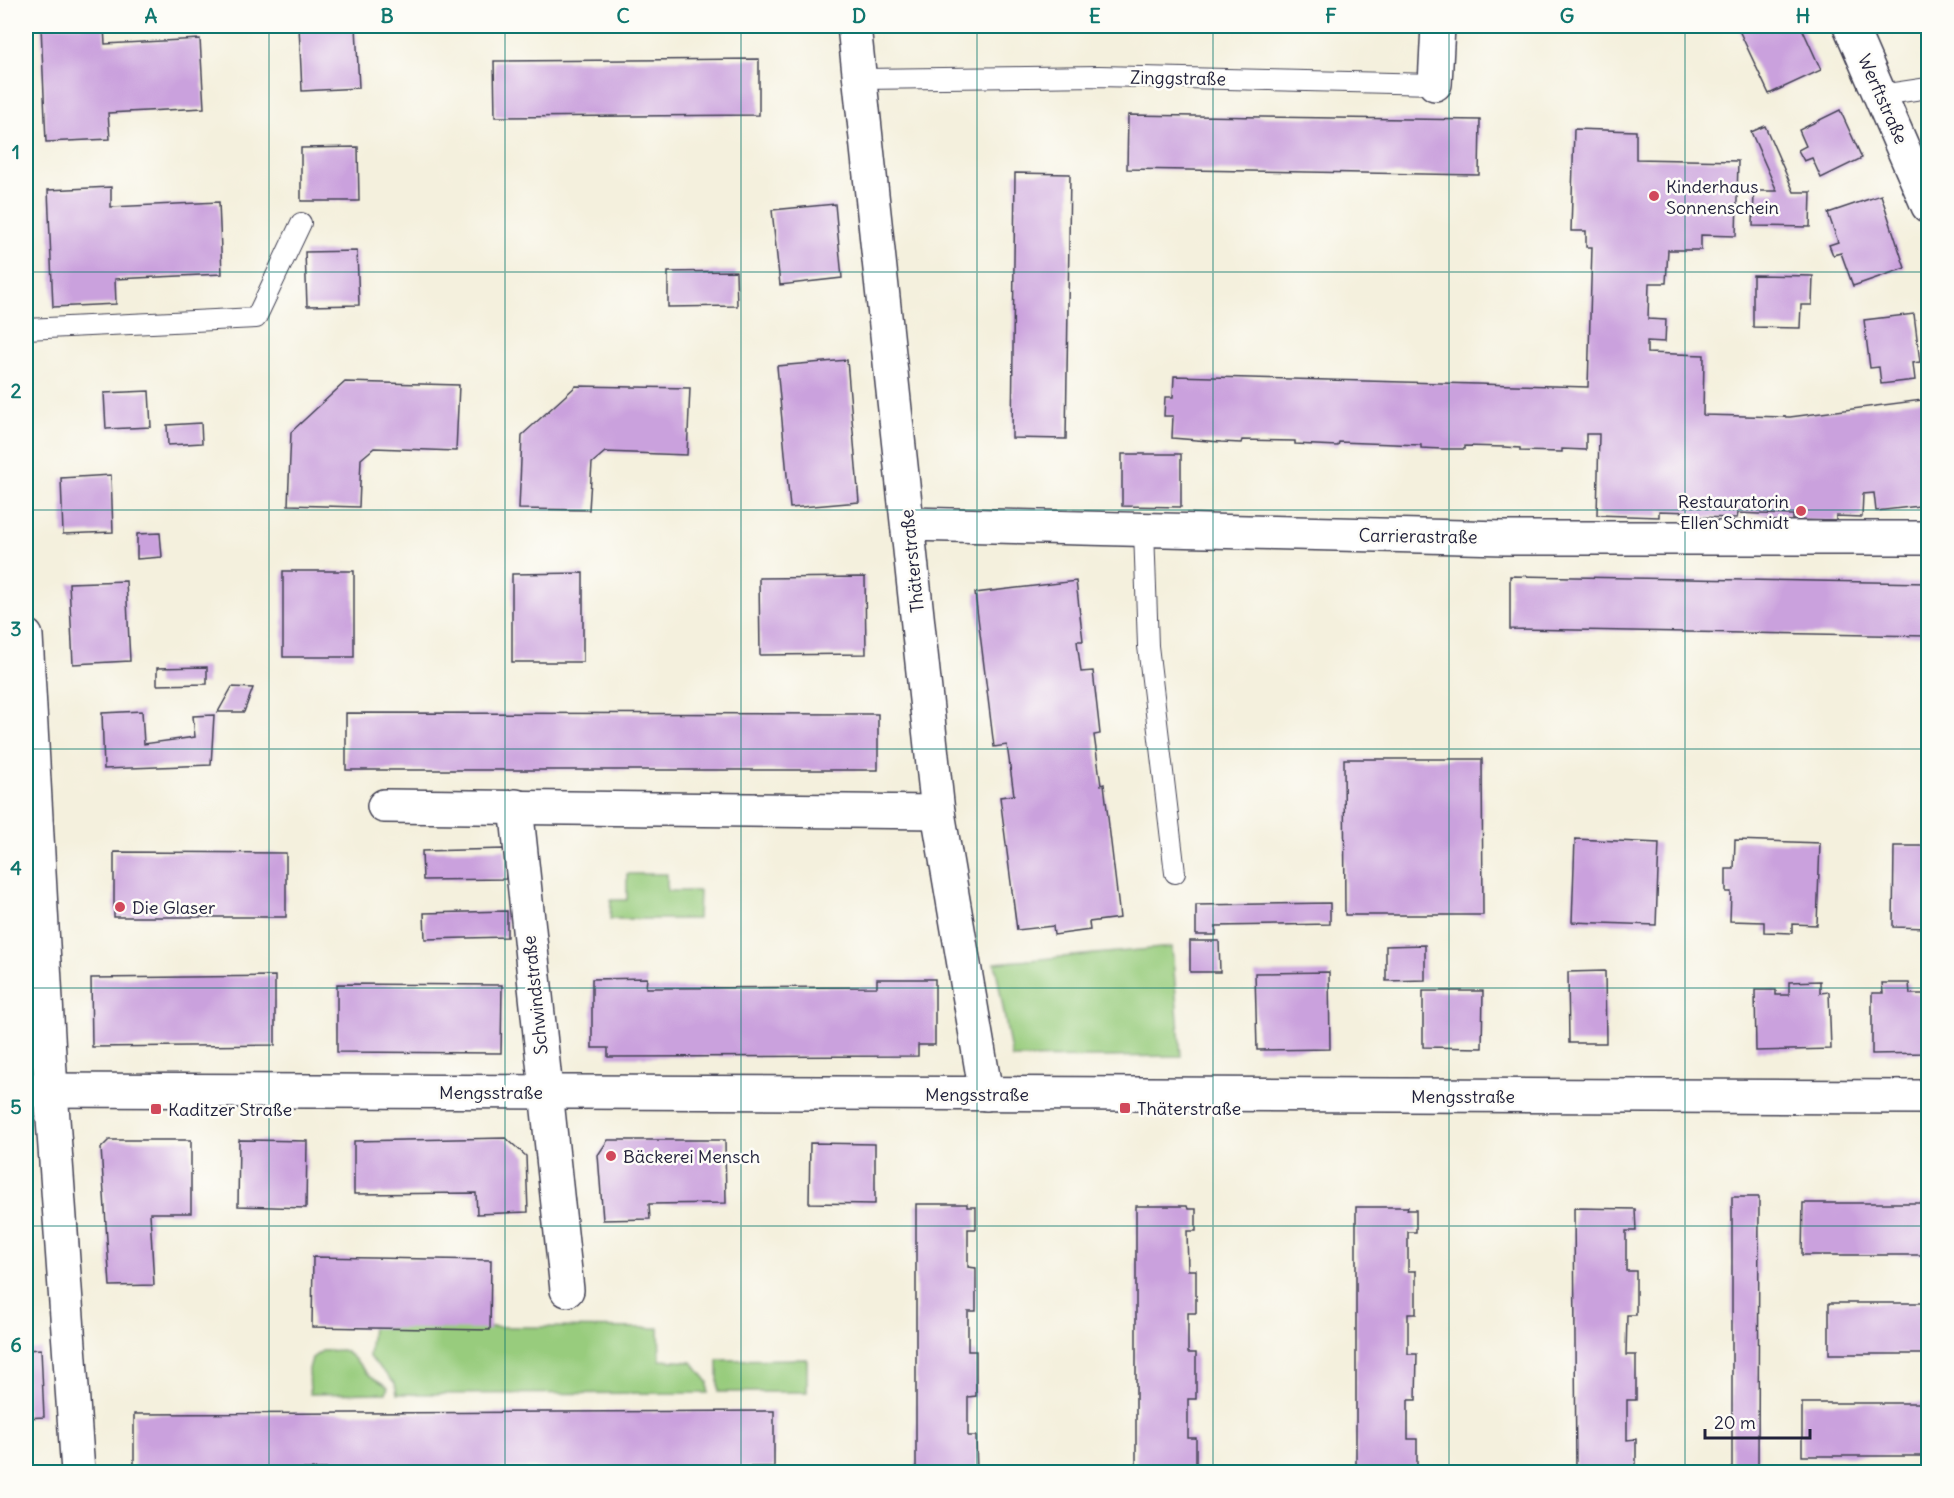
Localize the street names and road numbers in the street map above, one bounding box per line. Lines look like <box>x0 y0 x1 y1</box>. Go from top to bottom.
street label: Werftstraße <box>1853 51 1913 147</box>
street label: Zinggstraße <box>1130 66 1226 90</box>
street label: Thäterstraße <box>895 508 929 614</box>
street label: Carrierastraße <box>1358 523 1478 549</box>
street label: Schwindstraße <box>517 934 553 1056</box>
street label: Mengsstraße <box>439 1081 543 1104</box>
street label: Mengsstraße <box>925 1083 1029 1106</box>
street label: Mengsstraße <box>1411 1085 1515 1108</box>

